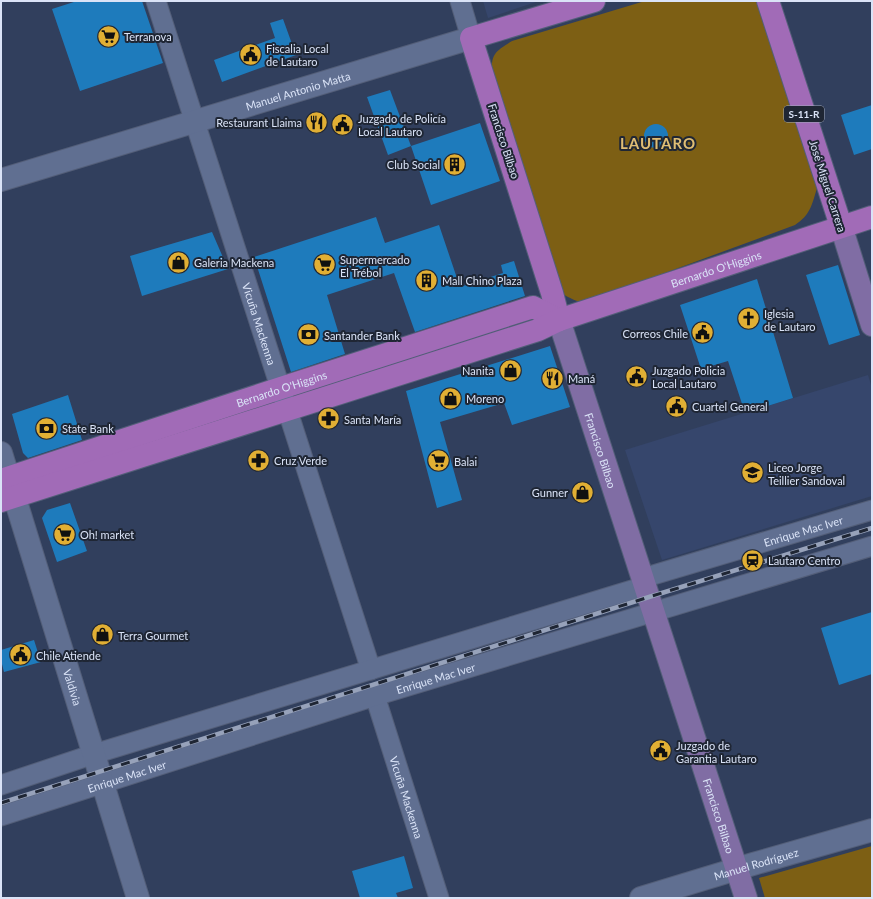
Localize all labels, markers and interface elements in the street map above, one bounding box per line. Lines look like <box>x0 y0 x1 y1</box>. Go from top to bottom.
supermarket icon: Terranova <box>95 23 121 49</box>
place label: Terranova <box>124 30 172 43</box>
public building icon: Fiscalia Local de Lautaro <box>237 41 263 67</box>
place label: Fiscalia Local de Lautaro <box>266 42 329 68</box>
street label: Manuel Antonio Matta <box>244 68 352 112</box>
street label: Francisco Bilbao <box>486 102 522 180</box>
road number: S-11-R <box>784 106 824 122</box>
restaurant icon: Restaurant Llaima <box>304 109 330 135</box>
public building icon: Juzgado de Policía Local Lautaro <box>330 111 356 137</box>
place label: Juzgado de Policía Local Lautaro <box>358 112 446 138</box>
place label: Restaurant Llaima <box>216 116 302 129</box>
district label: LAUTARO <box>620 134 696 152</box>
street label: José Miguel Carrera <box>807 138 849 234</box>
building icon: Club Social <box>442 151 468 177</box>
place label: Club Social <box>387 158 440 171</box>
street label: Bernardo O'Higgins <box>669 247 763 289</box>
shop icon: Galeria Mackena <box>166 249 192 275</box>
supermarket icon: Supermercado El Trébol <box>311 252 337 278</box>
place label: Supermercado El Trébol <box>340 253 410 279</box>
place label: Galeria Mackena <box>194 256 274 269</box>
building icon: Mall Chino Plaza <box>414 267 440 293</box>
place label: Mall Chino Plaza <box>442 274 522 287</box>
street label: Vicuña Mackenna <box>240 281 279 366</box>
church icon: Iglesia de Lautaro <box>736 306 762 332</box>
place label: Iglesia de Lautaro <box>764 307 815 333</box>
public building icon: Correos Chile <box>690 320 716 346</box>
bank icon: Santander Bank <box>296 322 322 348</box>
place label: Correos Chile <box>623 327 688 340</box>
place label: Santander Bank <box>324 329 400 342</box>
shop icon: Nanita <box>497 357 523 383</box>
public building icon: Juzgado Policia Local Lautaro <box>623 363 649 389</box>
place label: Nanita <box>462 364 494 377</box>
place label: Juzgado Policia Local Lautaro <box>652 364 725 390</box>
restaurant icon: Maná <box>540 365 566 391</box>
street label: Bernardo O'Higgins <box>234 367 328 409</box>
place label: Maná <box>568 372 595 385</box>
shop icon: Moreno <box>438 385 464 411</box>
place label: Moreno <box>466 392 504 405</box>
public building icon: Cuartel General <box>664 393 690 419</box>
place label: Cuartel General <box>692 400 768 413</box>
pharmacy icon: Santa María <box>316 406 342 432</box>
street label: Francisco Bilbao <box>583 411 619 490</box>
place label: Santa María <box>344 413 401 426</box>
bank icon: State Bank <box>34 415 60 441</box>
place label: State Bank <box>62 422 114 435</box>
pharmacy icon: Cruz Verde <box>246 447 272 473</box>
supermarket icon: Balai <box>425 448 451 474</box>
place label: Cruz Verde <box>274 454 327 467</box>
place label: Balai <box>454 455 478 468</box>
school or university icon: Liceo Jorge Teillier Sandoval <box>739 460 765 486</box>
place label: Liceo Jorge Teillier Sandoval <box>768 461 845 487</box>
shop icon: Gunner <box>570 479 596 505</box>
place label: Gunner <box>532 486 568 499</box>
street label: Enrique Mac Iver <box>762 513 844 548</box>
supermarket icon: Oh! market <box>51 521 77 547</box>
place label: Oh! market <box>80 528 134 541</box>
station icon: Lautaro Centro <box>739 547 765 573</box>
place label: Lautaro Centro <box>768 554 841 567</box>
shop icon: Terra Gourmet <box>90 622 116 648</box>
place label: Terra Gourmet <box>118 629 188 642</box>
public building icon: Chile Atiende <box>7 642 33 668</box>
place label: Chile Atiende <box>36 649 101 662</box>
street label: Enrique Mac Iver <box>394 660 477 696</box>
street label: Valdivia <box>61 667 85 707</box>
public building icon: Juzgado de Garantia Lautaro <box>647 738 673 764</box>
place label: Juzgado de Garantia Lautaro <box>676 739 757 765</box>
street label: Vicuña Mackenna <box>388 754 426 840</box>
street label: Enrique Mac Iver <box>86 757 168 794</box>
street label: Francisco Bilbao <box>701 776 738 855</box>
street label: Manuel Rodríguez <box>712 845 800 882</box>

